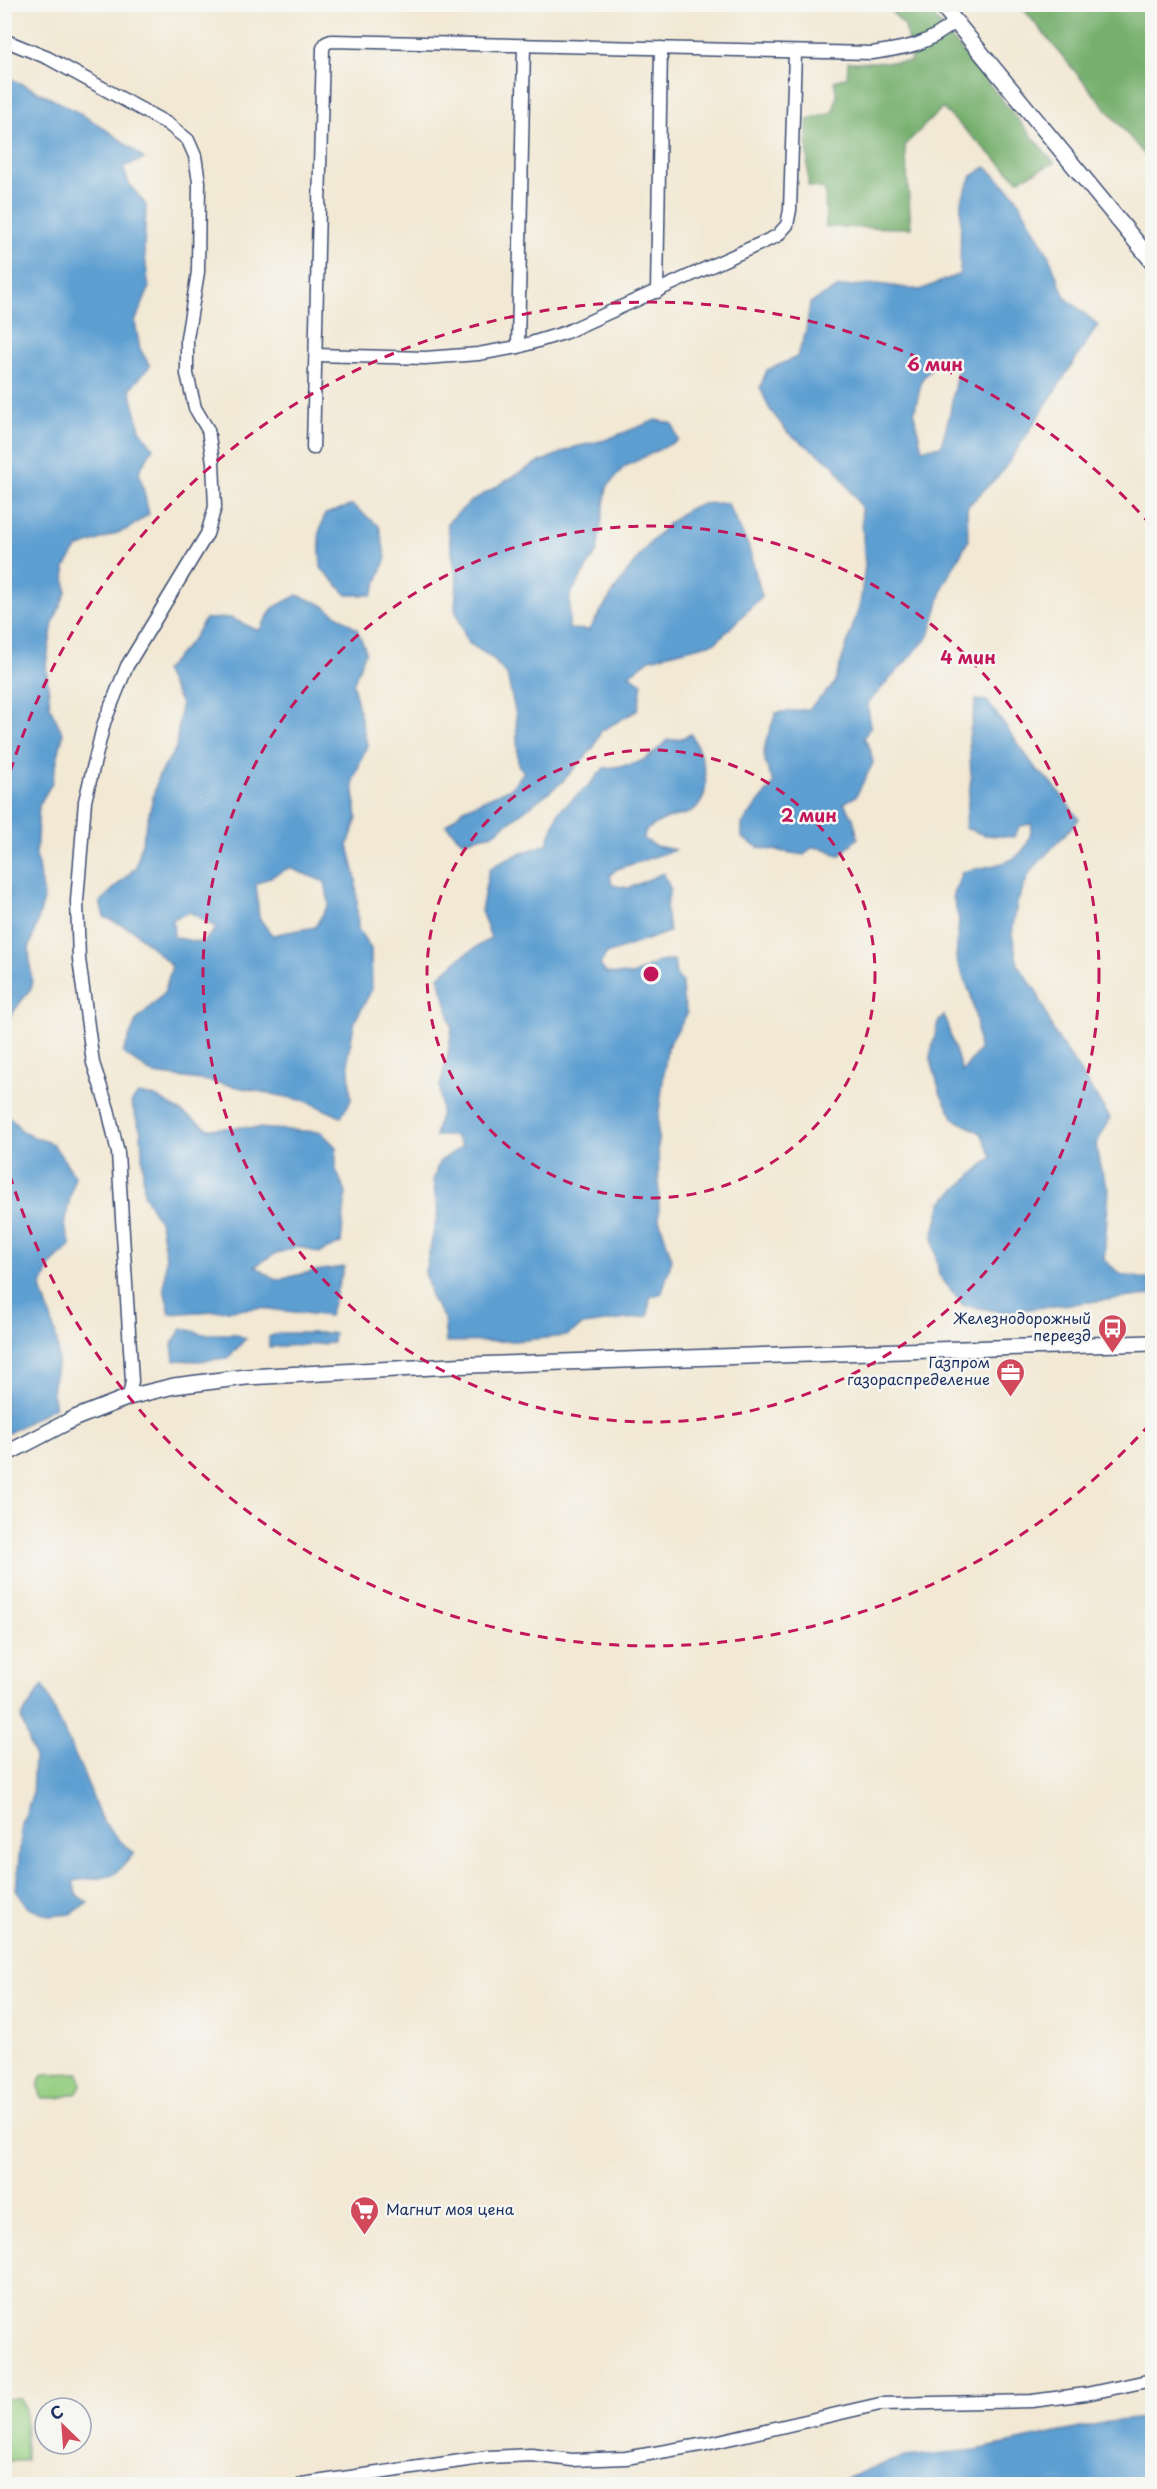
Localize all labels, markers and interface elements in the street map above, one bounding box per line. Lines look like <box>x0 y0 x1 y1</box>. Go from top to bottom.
text: 6 мин <box>907 350 963 377</box>
text: 4 мин <box>940 643 996 670</box>
text: 2 мин <box>781 801 837 828</box>
centre of rings <box>641 964 661 984</box>
place label: Железнодорожный переезд <box>953 1306 1091 1346</box>
bus stop icon: Железнодорожный переезд <box>1096 1312 1128 1354</box>
place label: Газпром газораспределение <box>847 1350 990 1390</box>
office icon: Газпром газораспределение <box>995 1356 1027 1398</box>
supermarket icon: Магнит моя цена <box>349 2194 381 2236</box>
place label: Магнит моя цена <box>386 2197 515 2220</box>
north arrow <box>33 2396 93 2456</box>
text: С <box>46 2398 67 2425</box>

